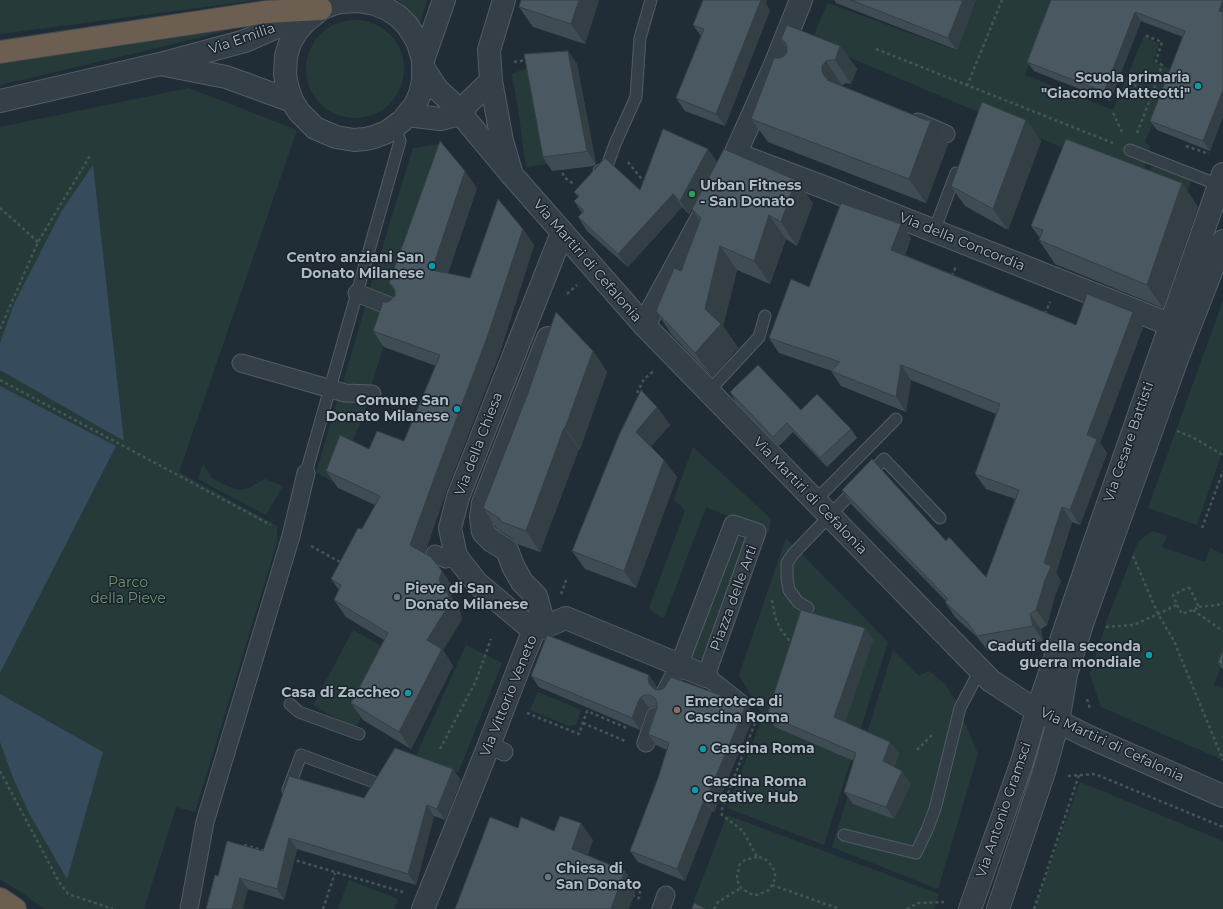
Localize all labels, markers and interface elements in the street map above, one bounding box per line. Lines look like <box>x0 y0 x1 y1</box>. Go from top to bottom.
street label: Via Emilia <box>207 20 277 58</box>
place label: Scuola primaria "Giacomo Matteotti" <box>1041 70 1190 102</box>
marker: Scuola primaria "Giacomo Matteotti" <box>1193 81 1203 91</box>
place label: Urban Fitness - San Donato <box>700 178 802 210</box>
marker: Urban Fitness - San Donato <box>687 189 697 199</box>
street label: Via Martiri di Cefalonia <box>529 196 645 326</box>
street label: Via della Concordia <box>897 209 1027 275</box>
place label: Centro anziani San Donato Milanese <box>287 250 424 282</box>
marker: Centro anziani San Donato Milanese <box>427 261 437 271</box>
street label: Via Cesare Battisti <box>1101 380 1157 504</box>
street label: Via della Chiesa <box>452 390 506 498</box>
place label: Comune San Donato Milanese <box>326 393 449 426</box>
marker: Comune San Donato Milanese <box>452 404 462 414</box>
street label: Via Martiri di Cefalonia <box>749 434 871 558</box>
street label: Piazza delle Arti <box>707 543 761 653</box>
park label: Parco della Pieve <box>90 575 166 608</box>
place label: Pieve di San Donato Milanese <box>405 581 528 614</box>
marker: Pieve di San Donato Milanese <box>392 592 402 602</box>
street label: Via Vittorio Veneto <box>477 633 541 759</box>
place label: Caduti della seconda guerra mondiale <box>987 639 1141 672</box>
marker: Caduti della seconda guerra mondiale <box>1144 650 1154 660</box>
place label: Casa di Zaccheo <box>281 685 400 701</box>
marker: Casa di Zaccheo <box>403 688 413 698</box>
place label: Emeroteca di Cascina Roma <box>685 694 789 726</box>
street label: Via Martiri di Cefalonia <box>1037 704 1187 786</box>
marker: Emeroteca di Cascina Roma <box>672 705 682 715</box>
street label: Via Antonio Gramsci <box>973 740 1035 880</box>
place label: Cascina Roma <box>711 741 815 757</box>
marker: Cascina Roma <box>698 744 708 754</box>
place label: Cascina Roma Creative Hub <box>703 774 807 806</box>
marker: Cascina Roma Creative Hub <box>690 785 700 795</box>
place label: Chiesa di San Donato <box>556 861 641 894</box>
marker: Chiesa di San Donato <box>543 872 553 882</box>

